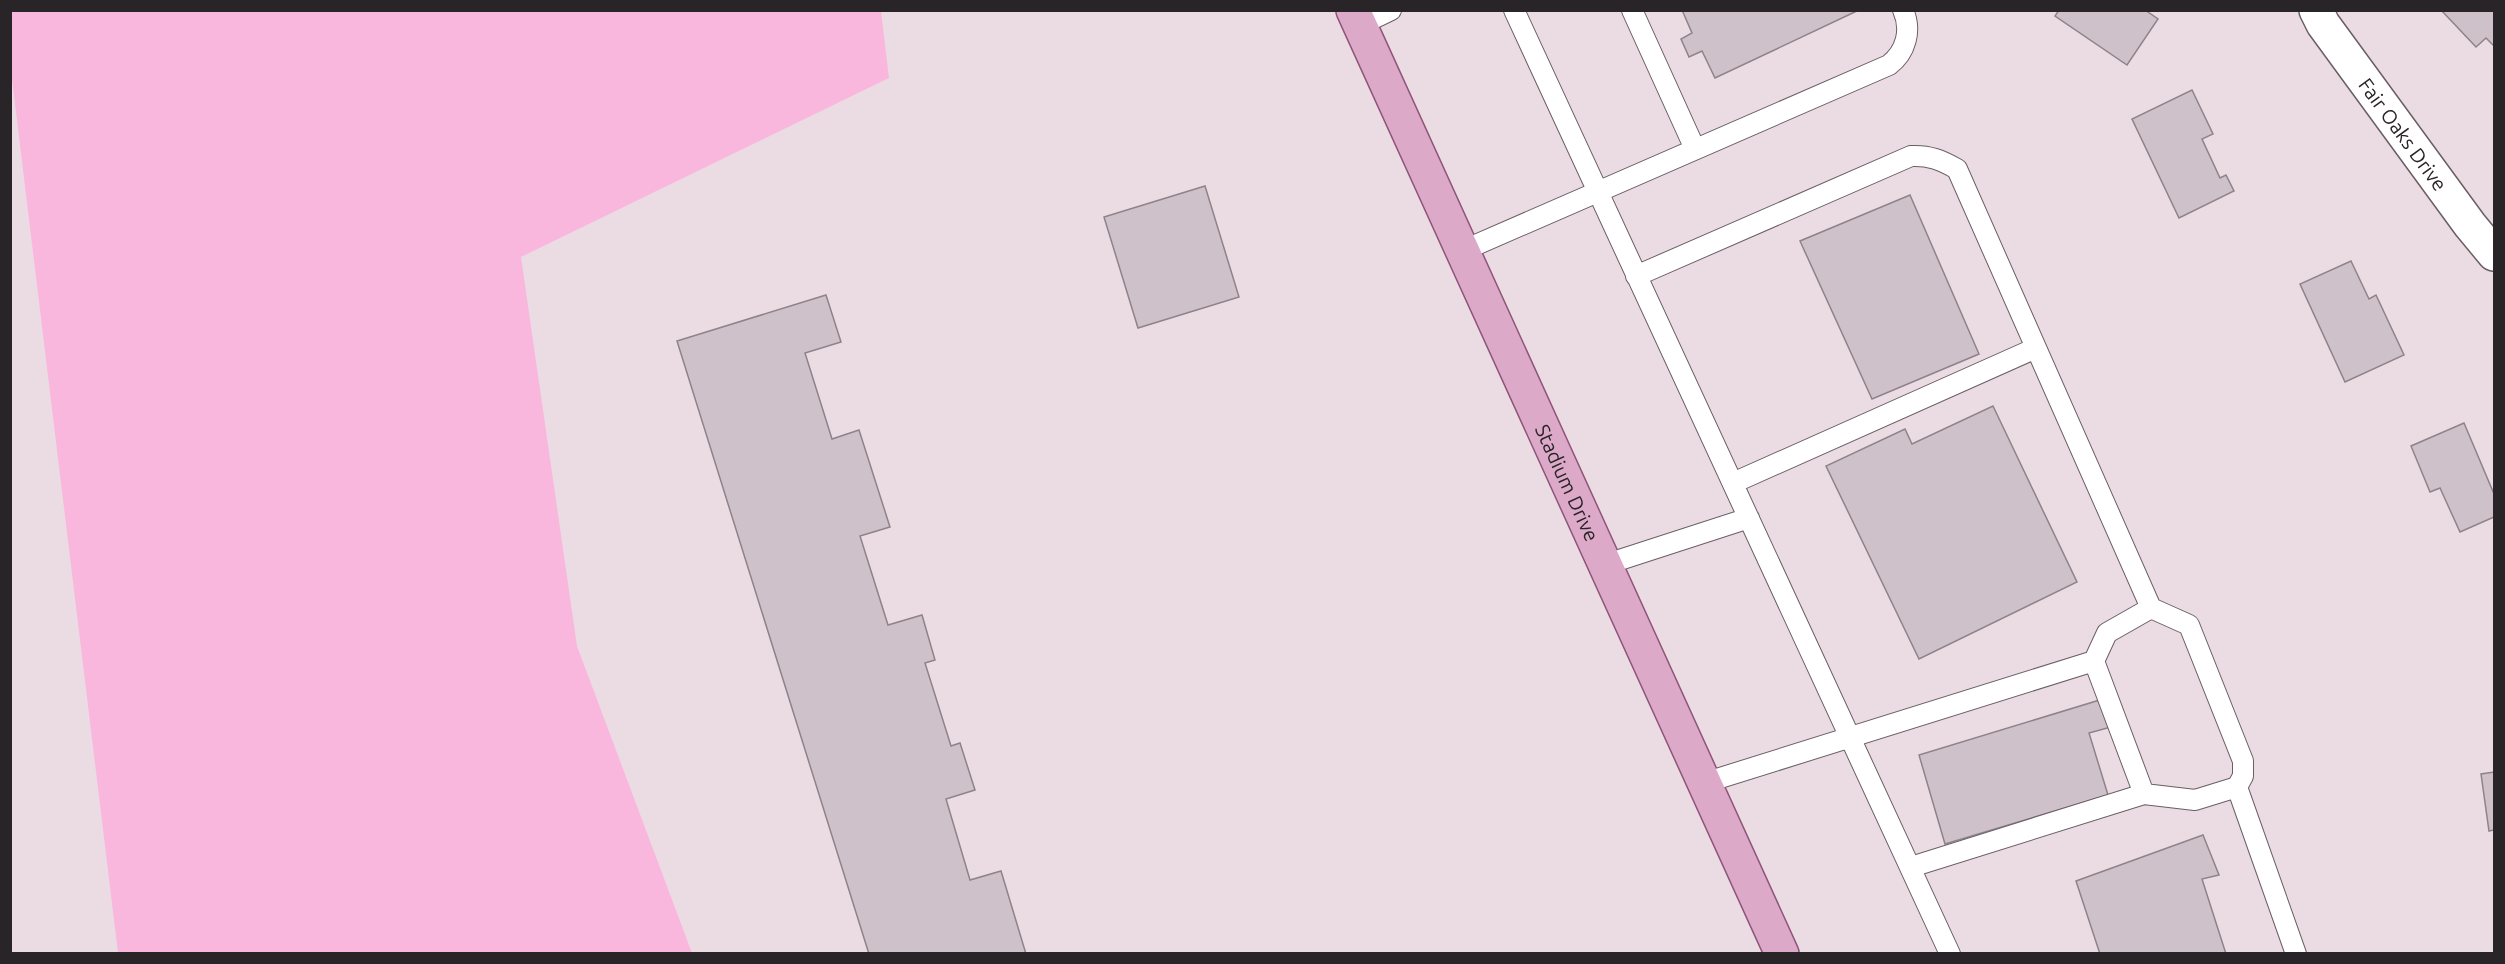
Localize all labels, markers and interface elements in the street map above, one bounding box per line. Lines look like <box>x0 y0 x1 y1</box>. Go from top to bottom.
street label: Fair Oaks Drive <box>2355 73 2452 195</box>
street label: Stadium Drive <box>1531 420 1604 545</box>

